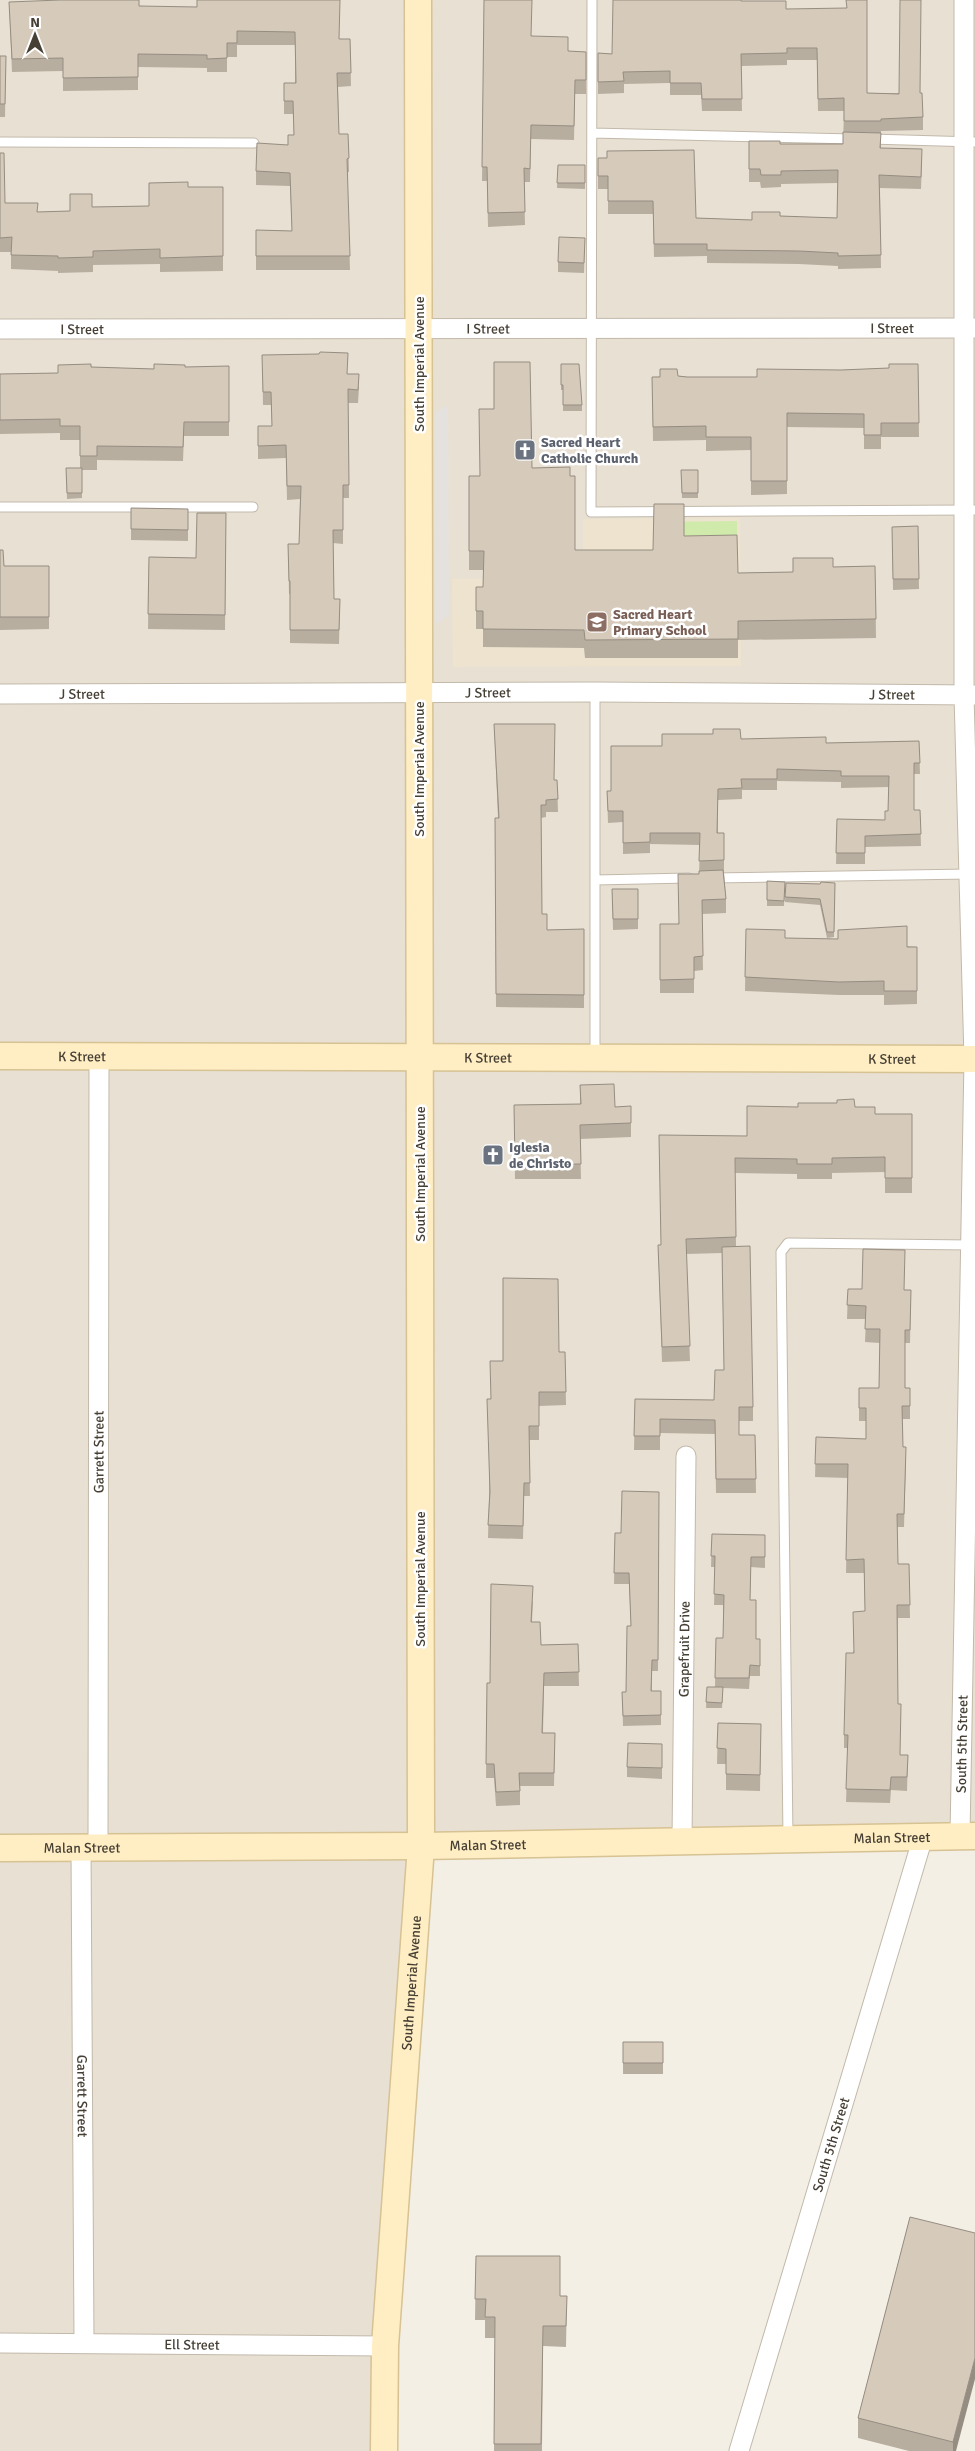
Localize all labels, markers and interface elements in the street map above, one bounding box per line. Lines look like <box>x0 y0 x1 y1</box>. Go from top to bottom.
north arrow <box>10 10 60 60</box>
text: N <box>30 14 40 31</box>
street label: South Imperial Avenue <box>411 296 428 432</box>
street label: I Street <box>60 320 104 337</box>
street label: I Street <box>466 320 510 337</box>
street label: I Street <box>870 320 914 337</box>
place label: Sacred Heart Catholic Church <box>541 434 639 467</box>
church icon: Sacred Heart Catholic Church <box>513 438 537 462</box>
place label: Sacred Heart Primary School <box>613 606 707 639</box>
school or university icon: Sacred Heart Primary School <box>585 610 609 634</box>
street label: J Street <box>465 684 511 701</box>
street label: J Street <box>59 685 105 702</box>
street label: J Street <box>869 686 915 703</box>
street label: South Imperial Avenue <box>411 701 428 837</box>
street label: K Street <box>58 1048 106 1065</box>
street label: K Street <box>464 1049 512 1066</box>
street label: K Street <box>868 1050 916 1067</box>
street label: South Imperial Avenue <box>412 1106 429 1242</box>
place label: Iglesia de Christo <box>509 1139 571 1172</box>
church icon: Iglesia de Christo <box>481 1143 505 1167</box>
street label: Garrett Street <box>90 1411 107 1493</box>
street label: South Imperial Avenue <box>412 1511 429 1647</box>
street label: Grapefruit Drive <box>675 1601 693 1697</box>
street label: South 5th Street <box>952 1695 971 1793</box>
street label: Malan Street <box>853 1828 931 1847</box>
street label: Malan Street <box>449 1836 527 1854</box>
street label: Malan Street <box>43 1839 121 1856</box>
street label: South Imperial Avenue <box>398 1915 424 2051</box>
street label: Garrett Street <box>74 2055 91 2137</box>
street label: South 5th Street <box>809 2095 853 2194</box>
street label: Ell Street <box>164 2336 220 2353</box>

